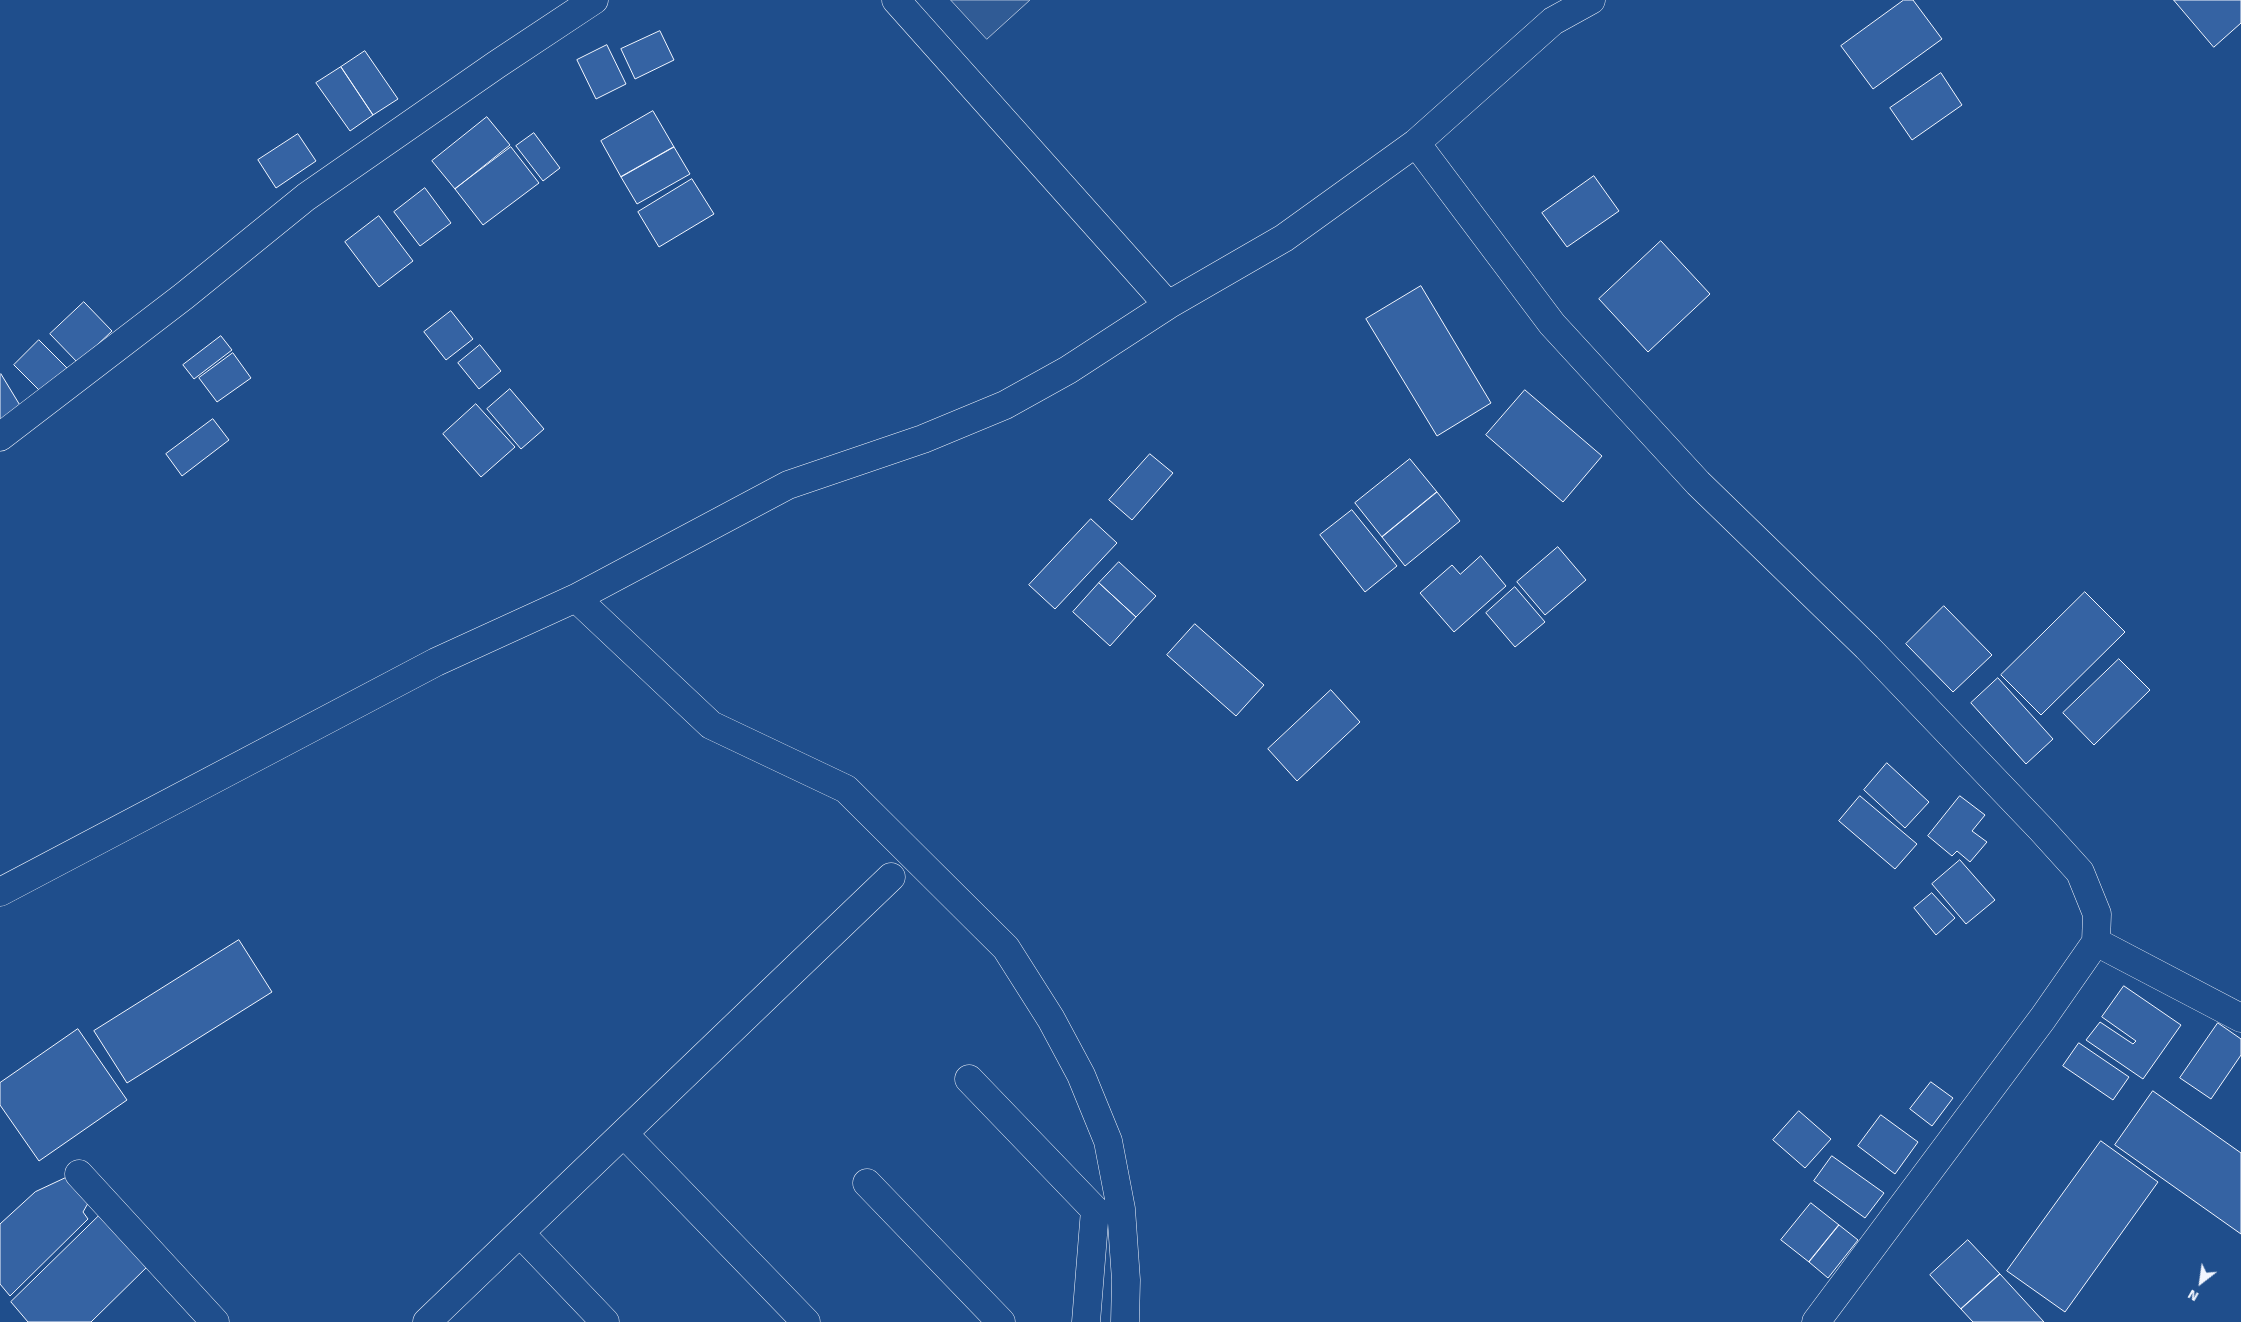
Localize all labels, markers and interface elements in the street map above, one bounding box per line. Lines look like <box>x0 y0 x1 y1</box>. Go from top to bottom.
north arrow <box>2176 1257 2226 1307</box>
text: N <box>2185 1286 2202 1305</box>

